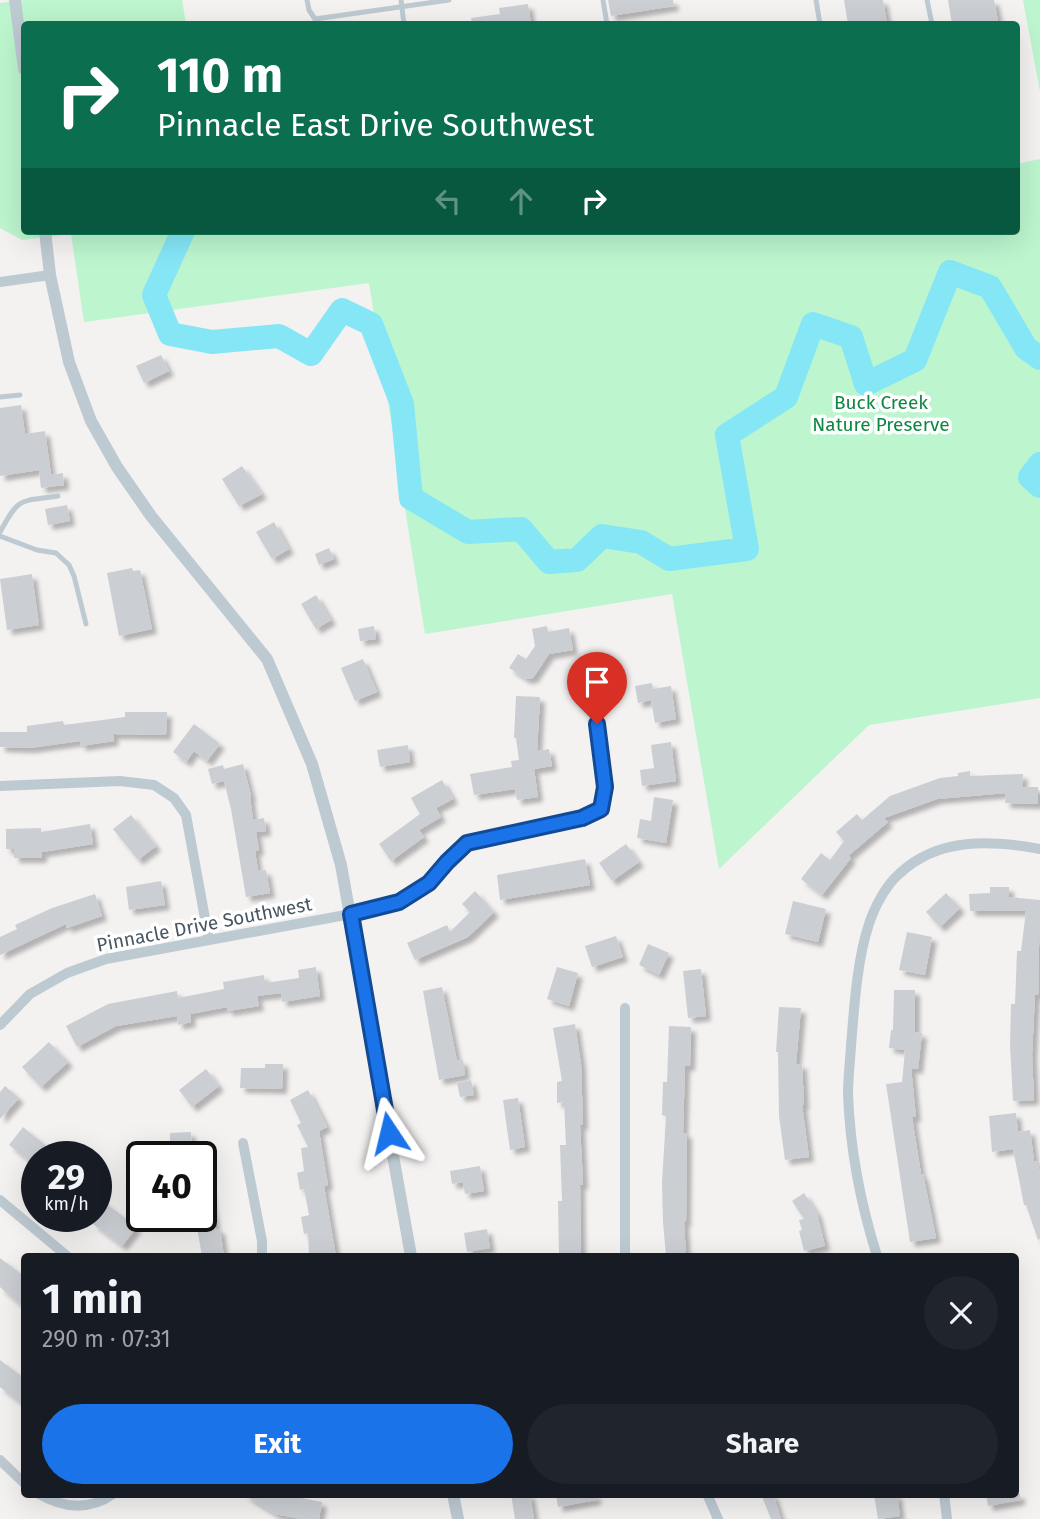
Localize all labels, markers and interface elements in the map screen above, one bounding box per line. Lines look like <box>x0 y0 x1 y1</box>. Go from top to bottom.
text: 110 m <box>157 46 283 105</box>
icon: right <box>42 49 133 140</box>
text: Pinnacle East Drive Southwest <box>157 106 594 144</box>
icon: left <box>429 182 467 220</box>
icon: ahead <box>502 182 540 220</box>
icon: right <box>575 182 613 220</box>
park label: Buck Creek Nature Preserve <box>812 391 950 436</box>
pin <box>567 652 627 724</box>
icon: arrive <box>578 663 616 701</box>
street label: Pinnacle Drive Southwest <box>95 892 314 957</box>
position arrow <box>352 1096 426 1170</box>
speed limit sign: 40 <box>126 1141 217 1232</box>
text: 29 <box>48 1156 85 1198</box>
text: km/h <box>44 1193 89 1215</box>
text: 1 min <box>42 1274 143 1324</box>
button: close <box>924 1276 998 1350</box>
text: 290 m · 07:31 <box>42 1325 171 1353</box>
button: Exit <box>42 1404 513 1484</box>
button: Share <box>527 1404 998 1484</box>

